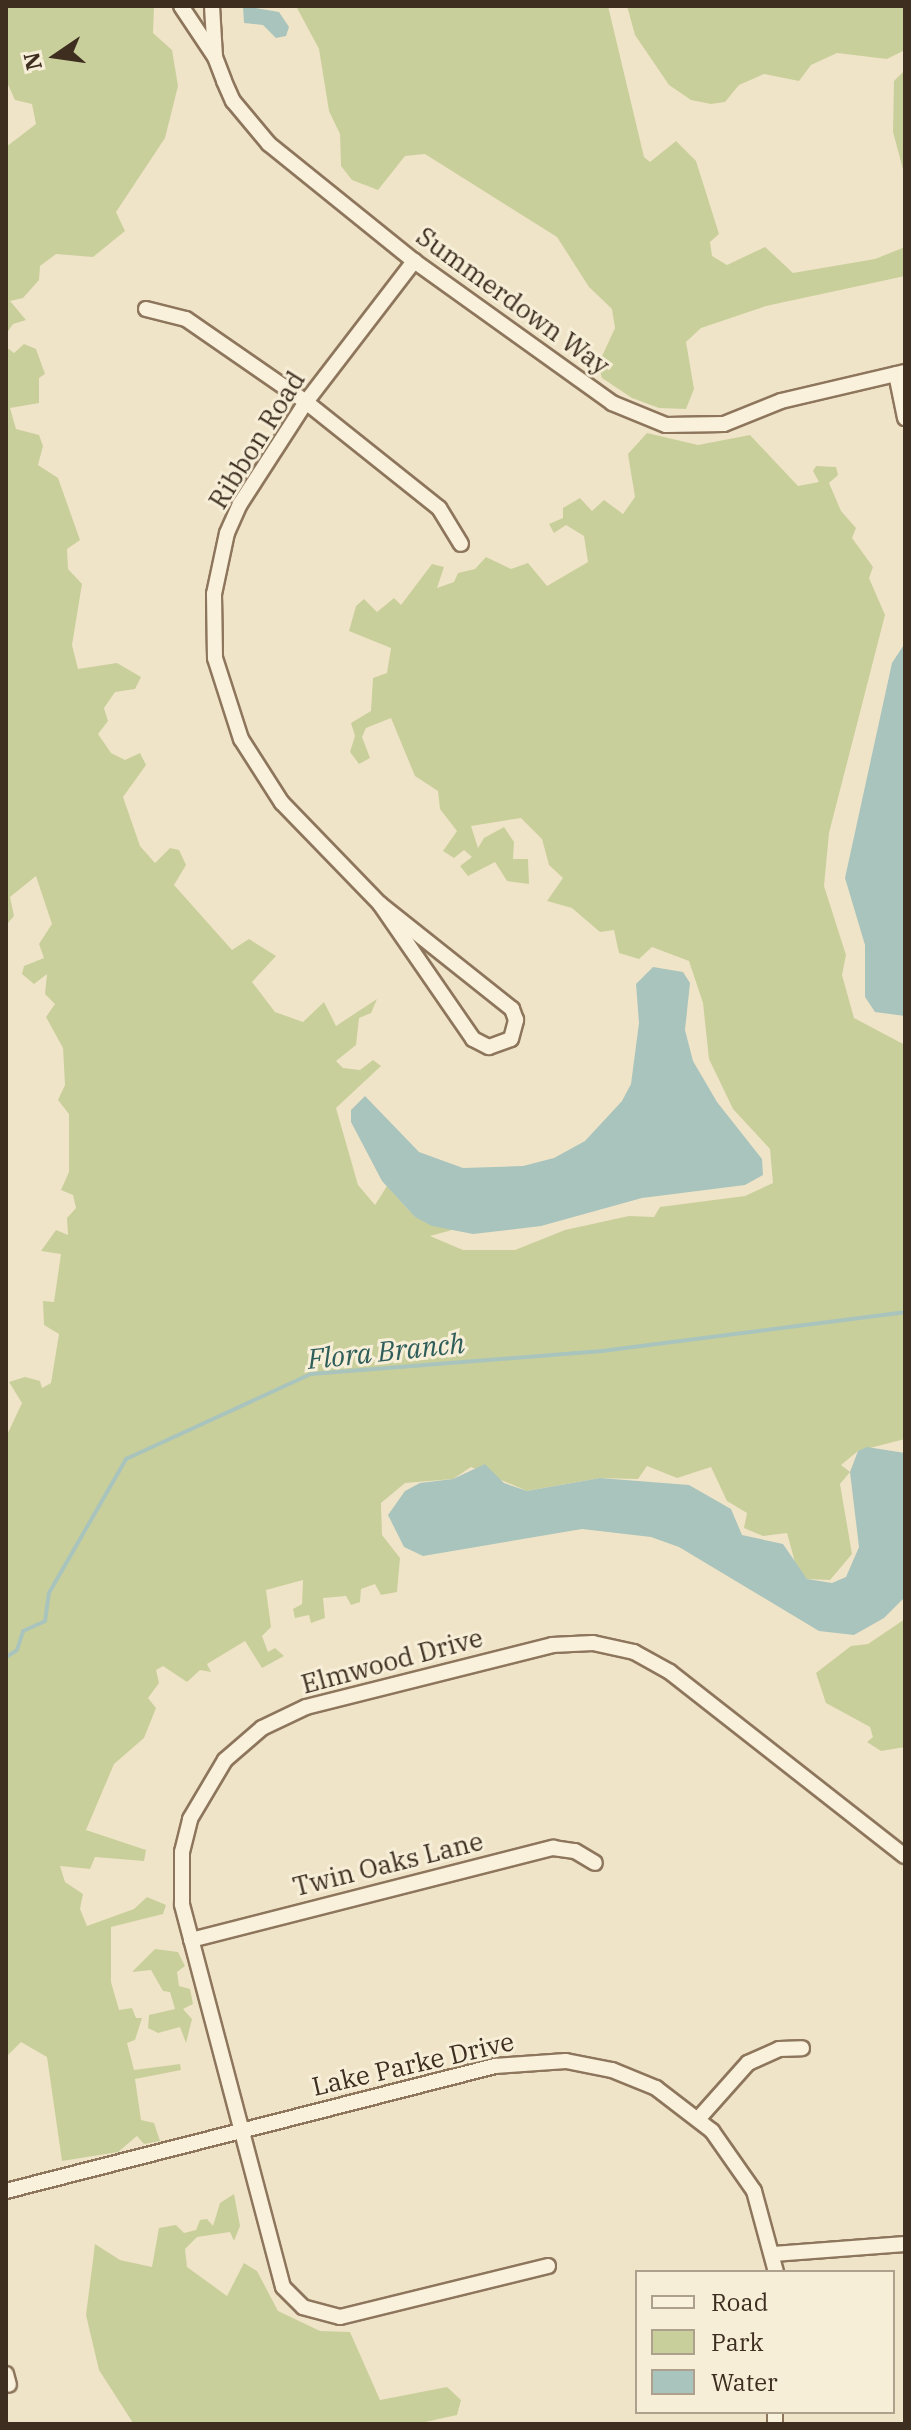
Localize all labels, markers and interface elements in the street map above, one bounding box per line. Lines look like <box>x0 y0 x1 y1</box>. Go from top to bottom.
north arrow <box>16 16 96 96</box>
text: N <box>16 50 48 73</box>
street label: Summerdown Way <box>410 221 616 381</box>
street label: Ribbon Road <box>202 365 312 515</box>
water label: Flora Branch <box>306 1326 466 1376</box>
street label: Elmwood Drive <box>298 1622 486 1700</box>
street label: Twin Oaks Lane <box>290 1825 486 1903</box>
street label: Lake Parke Drive <box>309 2026 517 2102</box>
legend <box>635 2270 895 2414</box>
text: Road <box>711 2286 768 2318</box>
text: Park <box>711 2326 763 2358</box>
text: Water <box>711 2366 778 2398</box>

